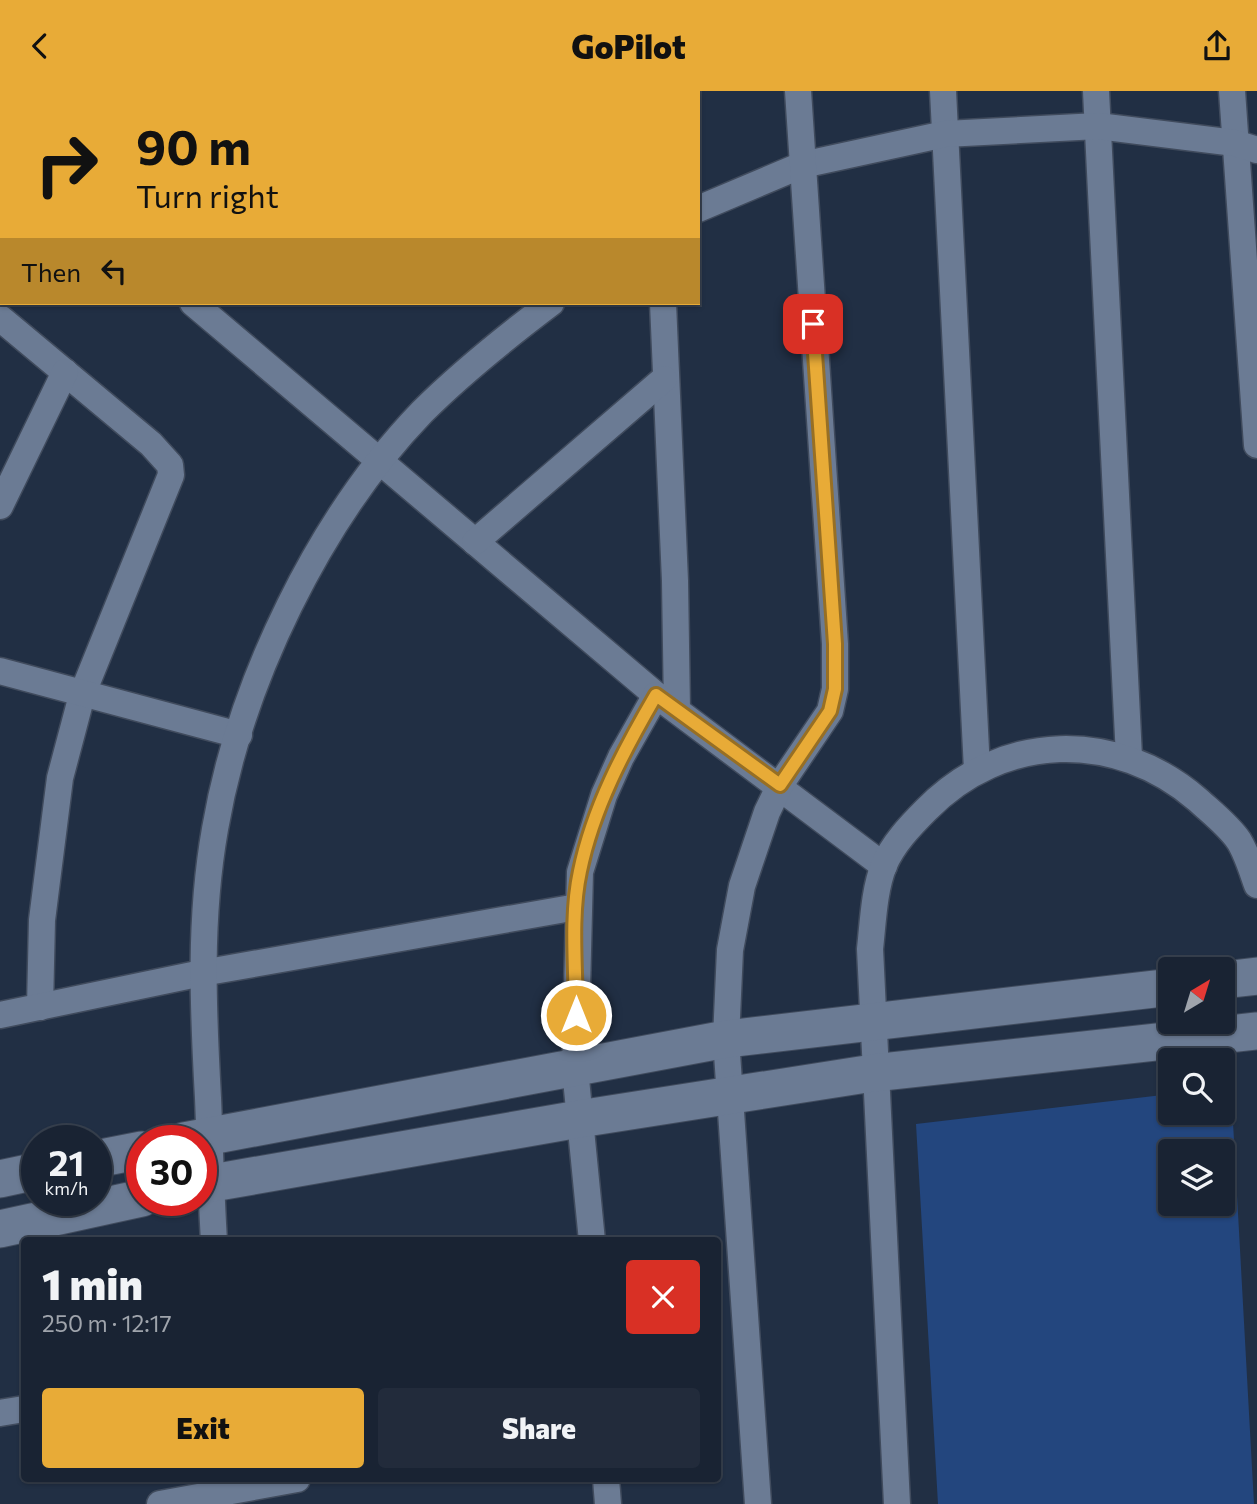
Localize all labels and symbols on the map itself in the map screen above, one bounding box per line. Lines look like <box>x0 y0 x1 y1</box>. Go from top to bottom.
pin <box>783 294 843 354</box>
north arrow <box>1158 957 1236 1034</box>
position arrow <box>539 978 613 1052</box>
speed limit sign: 30 <box>126 1125 217 1216</box>

